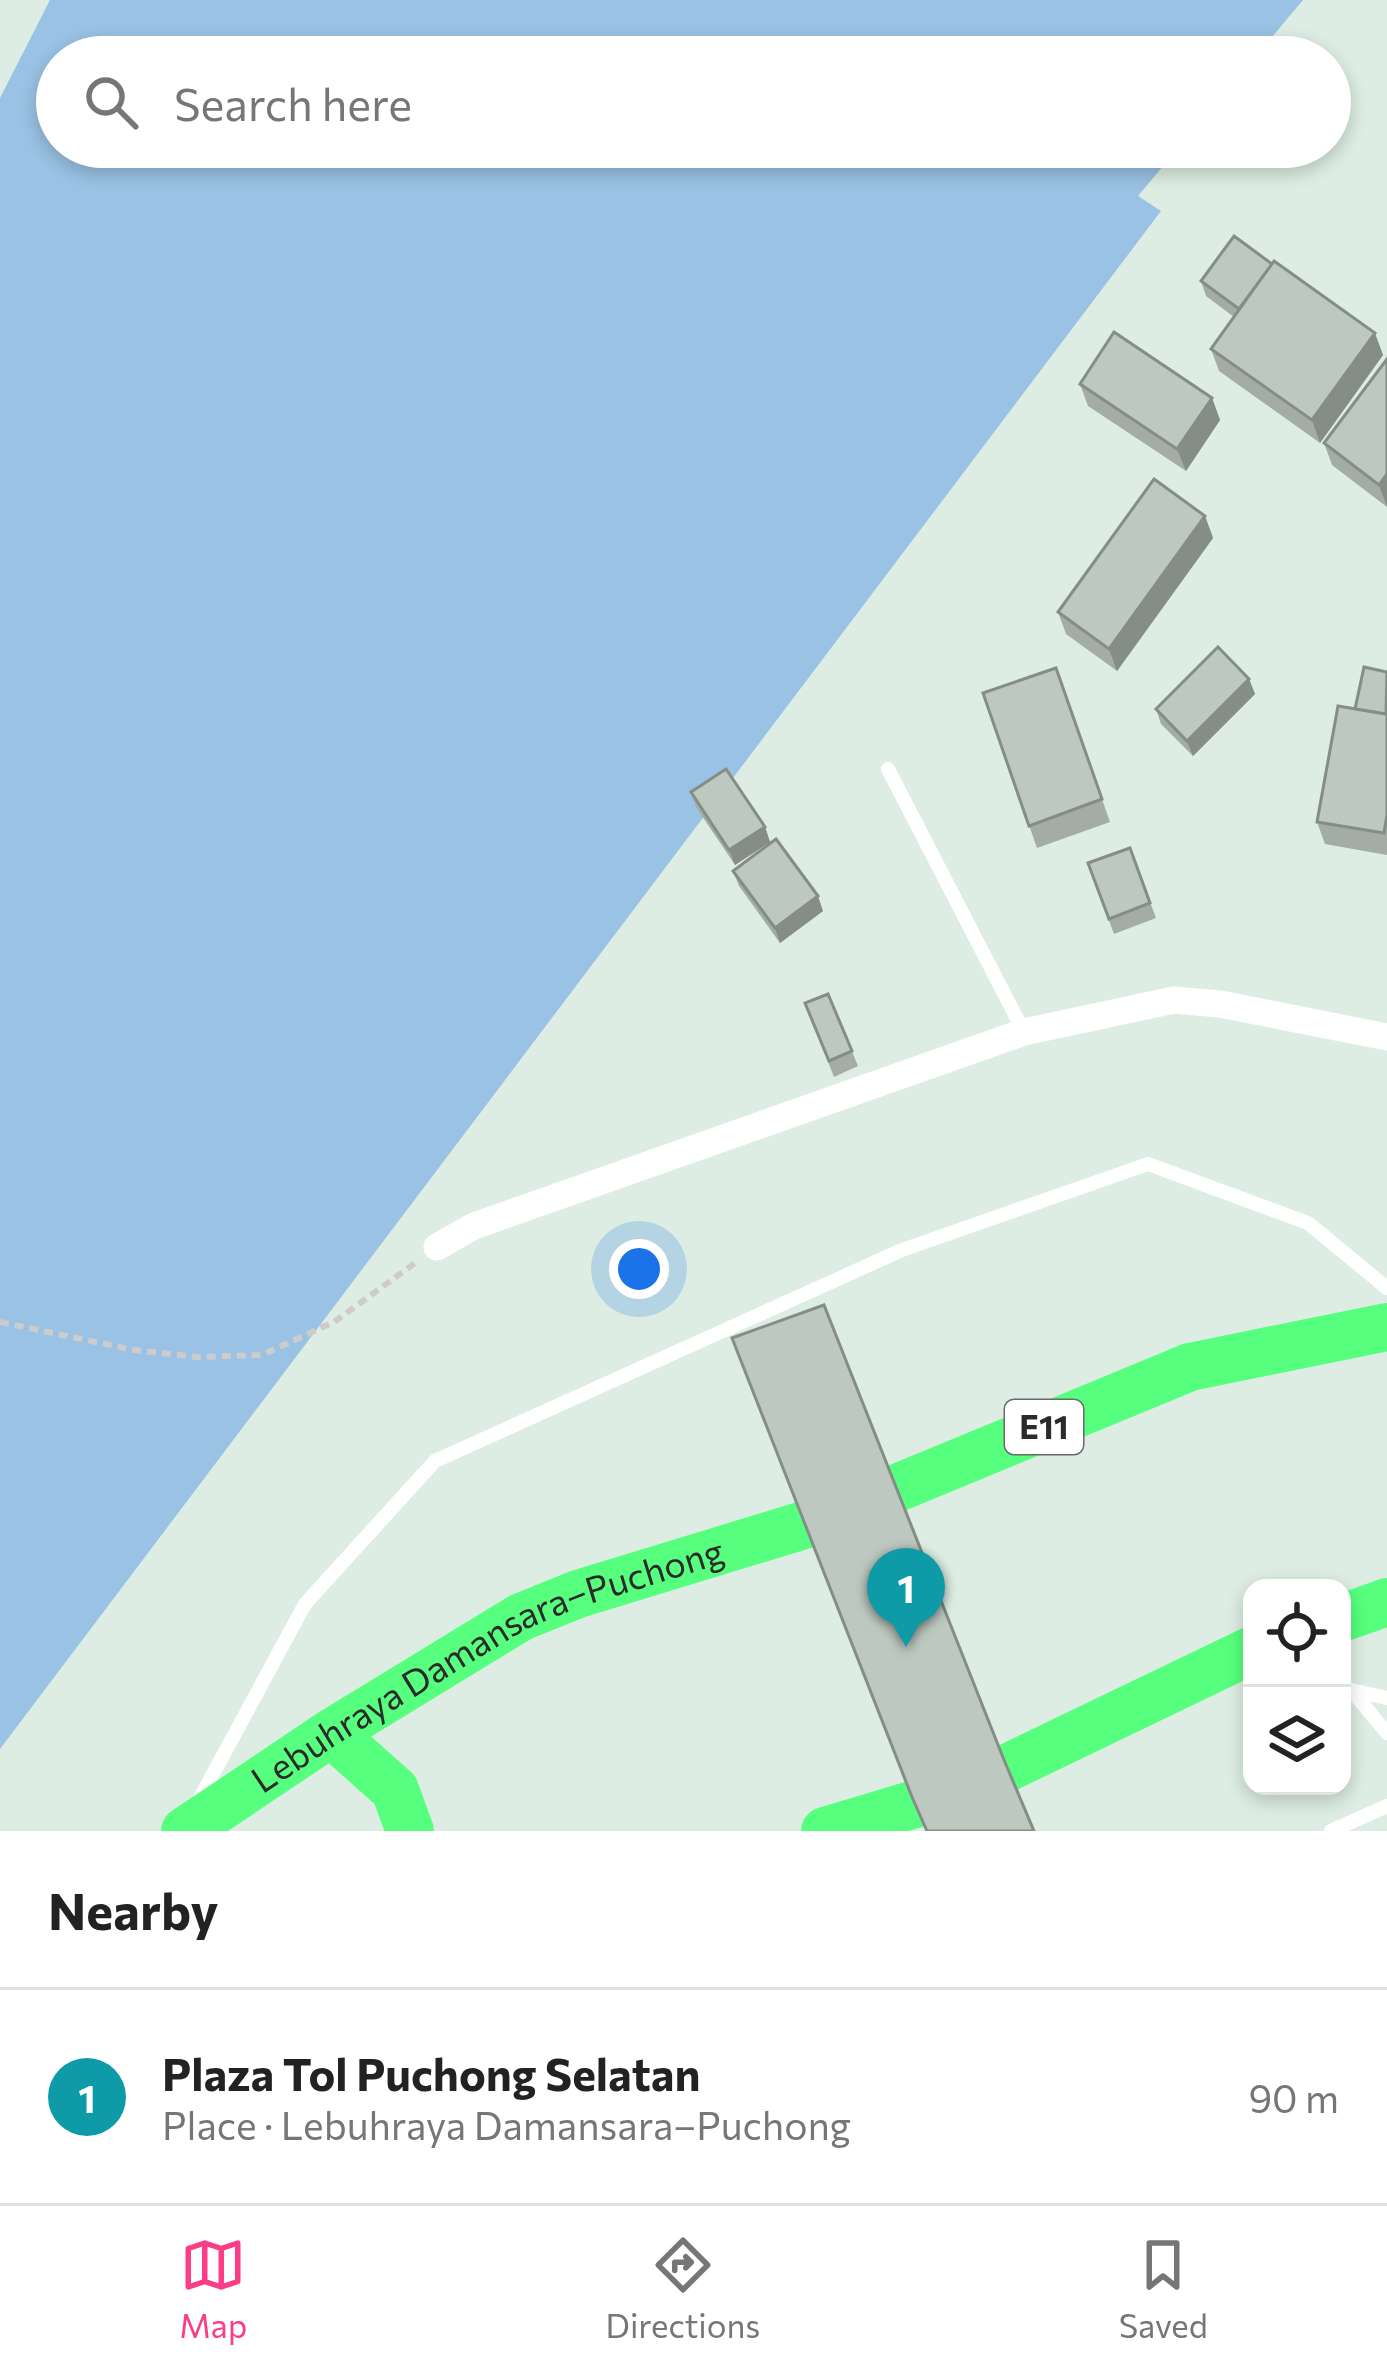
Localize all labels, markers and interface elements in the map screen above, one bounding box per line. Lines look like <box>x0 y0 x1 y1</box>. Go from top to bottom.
search box <box>36 36 1351 168</box>
icon: search <box>78 69 144 135</box>
text: Search here <box>174 75 412 130</box>
your location <box>609 1239 669 1299</box>
road number: E11 <box>1005 1400 1083 1454</box>
street label: Lebuhraya Damansara–Puchong <box>242 1527 729 1800</box>
pin: 1 <box>867 1548 945 1647</box>
map controls <box>1243 1579 1351 1795</box>
button: locate <box>1243 1579 1351 1687</box>
button: layers <box>1243 1687 1351 1795</box>
text: Nearby <box>48 1878 218 1941</box>
text: Plaza Tol Puchong Selatan <box>162 2045 701 2100</box>
text: 1 <box>78 2073 96 2121</box>
text: 90 m <box>1248 2073 1339 2121</box>
text: Place · Lebuhraya Damansara–Puchong <box>162 2100 851 2148</box>
tab: Map <box>179 2232 247 2345</box>
tab: Directions <box>606 2232 760 2345</box>
tab: Saved <box>1119 2232 1208 2345</box>

